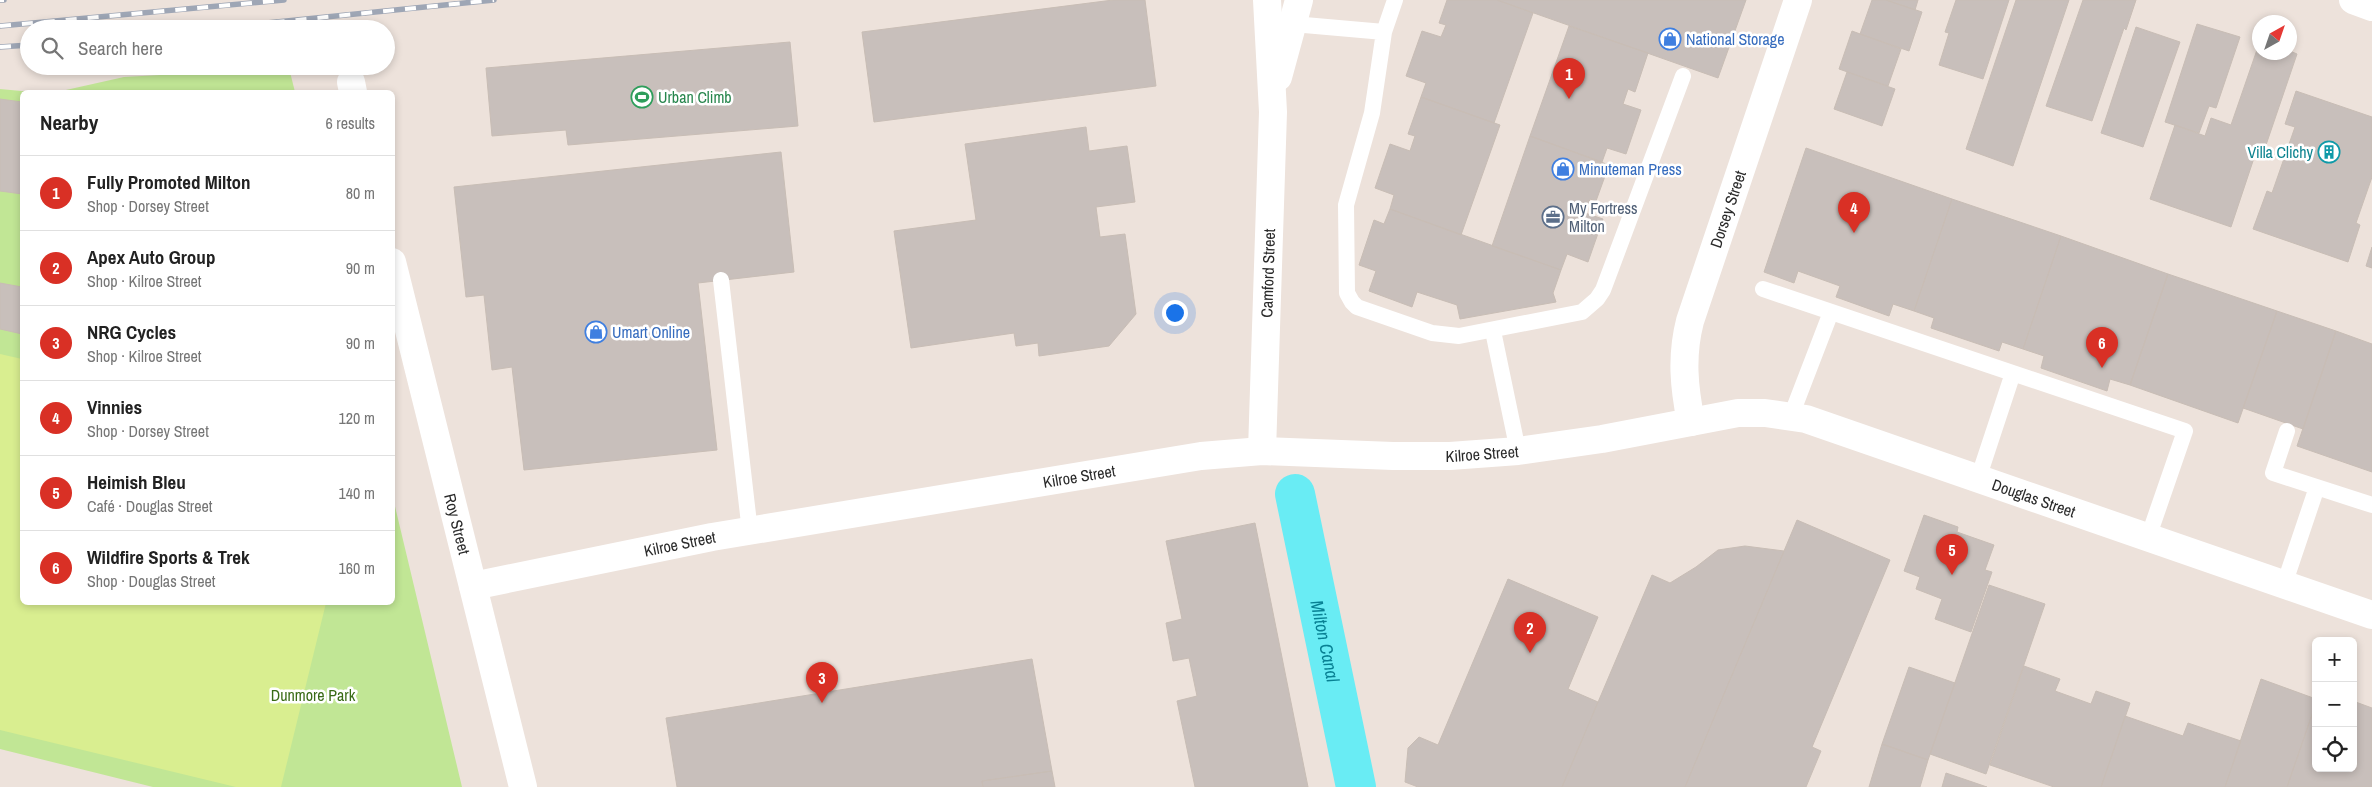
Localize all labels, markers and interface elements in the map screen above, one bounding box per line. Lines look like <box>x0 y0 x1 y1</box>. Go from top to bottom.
north arrow <box>2252 15 2297 60</box>
search box <box>20 20 395 75</box>
shop icon: National Storage <box>1658 27 1682 51</box>
place label: National Storage <box>1686 28 1784 50</box>
icon: search <box>38 34 66 62</box>
text: Search here <box>78 35 163 61</box>
pin: 1 <box>1553 58 1585 99</box>
sports icon: Urban Climb <box>630 85 654 109</box>
place label: Urban Climb <box>658 86 732 108</box>
text: Nearby <box>40 108 98 137</box>
text: 6 results <box>325 112 375 134</box>
building icon: Villa Clichy <box>2317 140 2341 164</box>
place label: Villa Clichy <box>2248 141 2313 163</box>
shop icon: Minuteman Press <box>1551 157 1575 181</box>
place label: Minuteman Press <box>1579 158 1682 180</box>
street label: Dorsey Street <box>1704 167 1751 251</box>
text: Fully Promoted Milton <box>87 169 251 195</box>
text: 1 <box>52 182 60 204</box>
text: 80 m <box>346 182 375 204</box>
pin: 4 <box>1838 192 1870 233</box>
text: Shop · Dorsey Street <box>87 195 209 217</box>
place label: My Fortress Milton <box>1569 197 1638 237</box>
office icon: My Fortress Milton <box>1541 205 1565 229</box>
street label: Camford Street <box>1255 228 1280 318</box>
text: Apex Auto Group <box>87 244 215 270</box>
text: 2 <box>52 257 60 279</box>
text: 90 m <box>346 257 375 279</box>
text: Shop · Kilroe Street <box>87 270 202 292</box>
your location <box>1162 300 1188 326</box>
text: NRG Cycles <box>87 319 176 345</box>
shop icon: Umart Online <box>584 320 608 344</box>
place label: Umart Online <box>612 321 690 343</box>
pin: 6 <box>2086 327 2118 368</box>
text: 3 <box>52 332 60 354</box>
text: 90 m <box>346 332 375 354</box>
text: Shop · Kilroe Street <box>87 345 202 367</box>
text: Vinnies <box>87 394 142 420</box>
text: 4 <box>52 407 60 429</box>
text: 120 m <box>339 407 375 429</box>
text: Shop · Dorsey Street <box>87 420 209 442</box>
street label: Kilroe Street <box>1446 440 1520 467</box>
street label: Kilroe Street <box>1041 459 1117 493</box>
text: Heimish Bleu <box>87 469 186 495</box>
street label: Douglas Street <box>1989 473 2079 523</box>
text: 5 <box>52 482 60 504</box>
text: 140 m <box>339 482 375 504</box>
street label: Roy Street <box>439 491 476 557</box>
text: Café · Douglas Street <box>87 495 212 517</box>
street label: Kilroe Street <box>642 526 718 562</box>
pin: 5 <box>1936 534 1968 575</box>
text: Wildfire Sports & Trek <box>87 544 250 570</box>
text: 6 <box>52 557 60 579</box>
text: 160 m <box>339 557 375 579</box>
text: Shop · Douglas Street <box>87 570 215 592</box>
water label: Milton Canal <box>1305 598 1346 685</box>
pin: 2 <box>1514 612 1546 653</box>
map controls <box>2312 637 2357 772</box>
button: + <box>2312 637 2357 682</box>
pin: 3 <box>806 662 838 703</box>
button: − <box>2312 682 2357 727</box>
park label: Dunmore Park <box>271 684 356 706</box>
button: locate <box>2312 727 2357 772</box>

